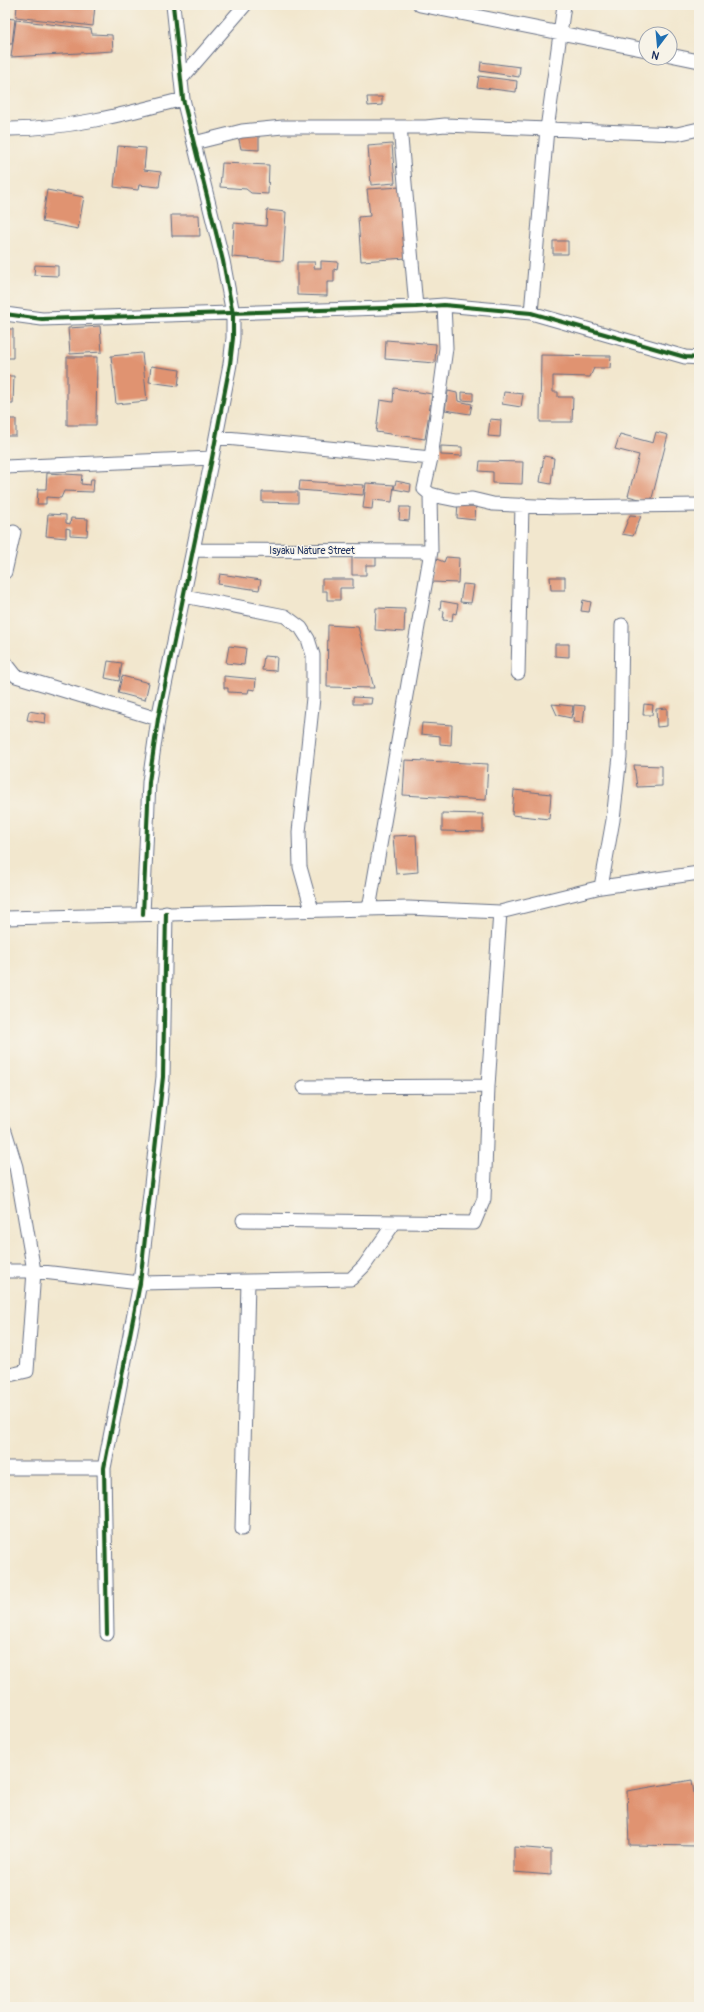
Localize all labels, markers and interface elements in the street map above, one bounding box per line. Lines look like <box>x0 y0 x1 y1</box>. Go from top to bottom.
north arrow <box>638 26 678 66</box>
text: N <box>649 48 661 62</box>
street label: Isyaku Nature Street <box>269 545 356 557</box>

